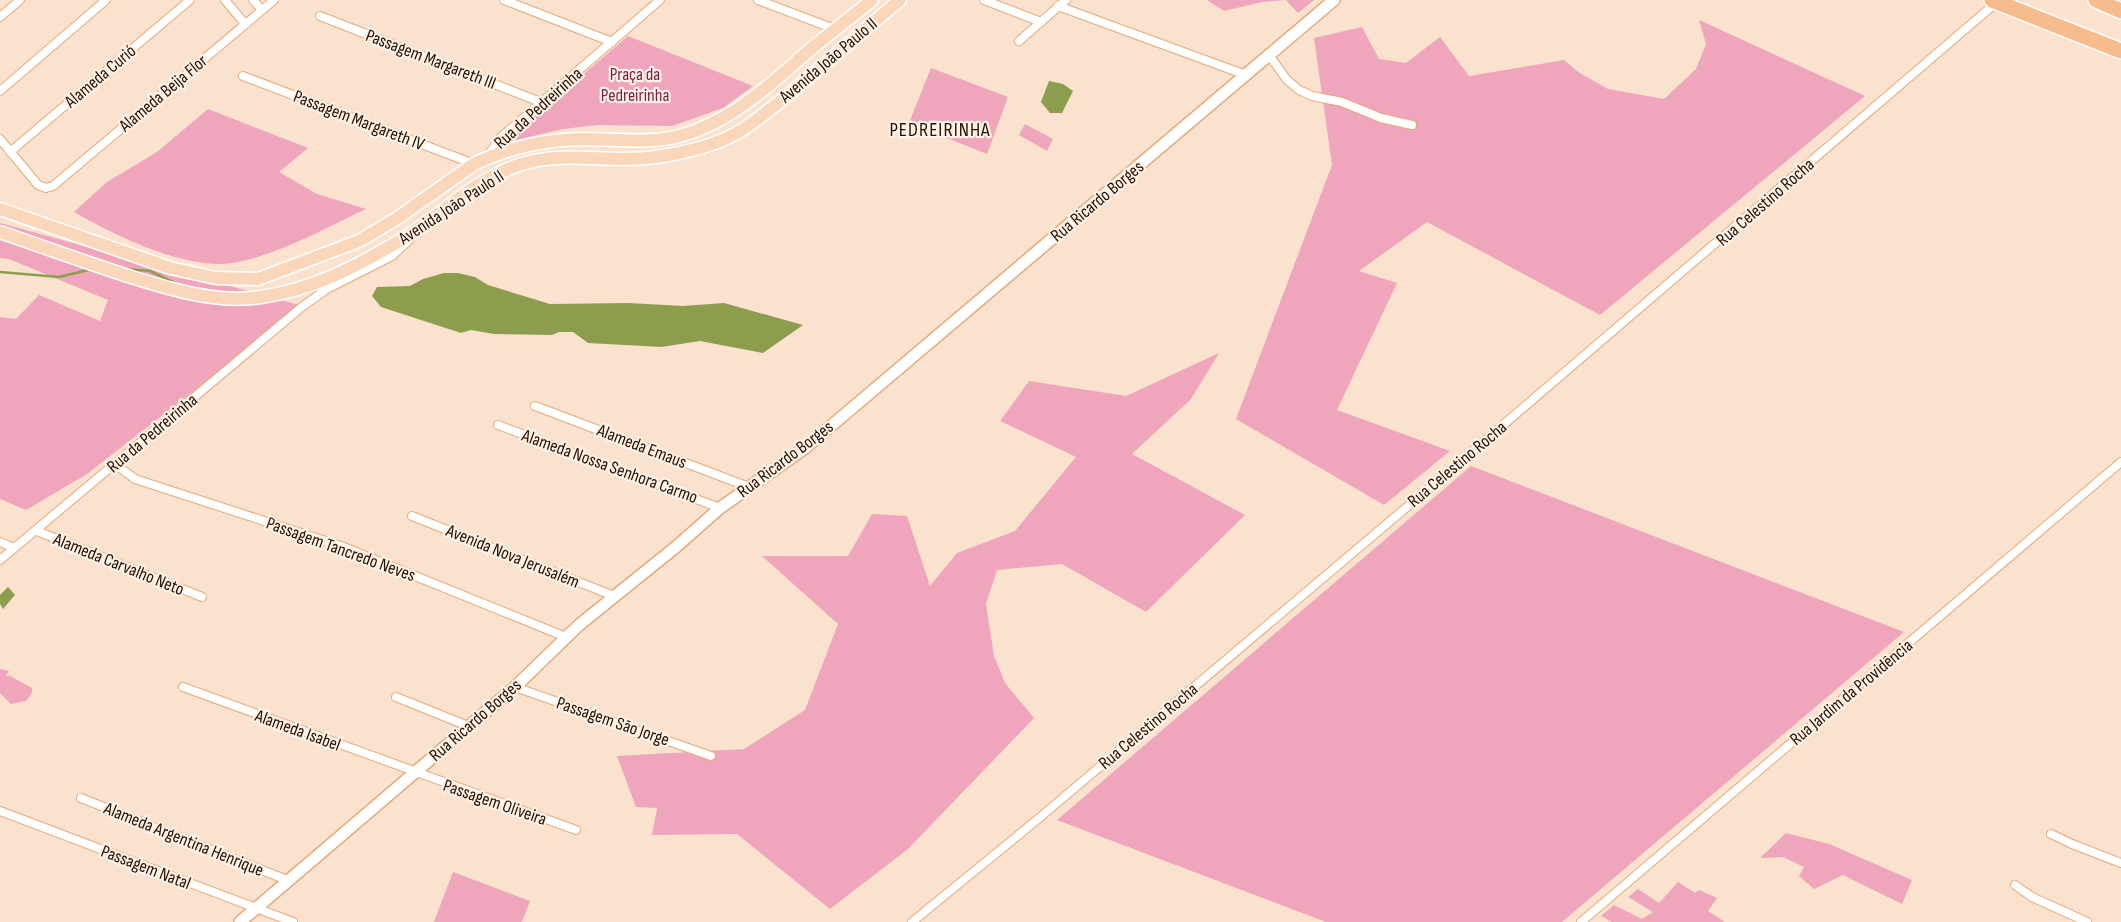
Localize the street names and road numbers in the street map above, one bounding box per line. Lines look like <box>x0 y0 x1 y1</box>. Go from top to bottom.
street label: Avenida João Paulo II <box>774 13 881 108</box>
street label: Passagem Margareth III <box>363 25 499 94</box>
street label: Alameda Curió <box>60 41 140 113</box>
street label: Alameda Beija Flor <box>114 50 212 137</box>
street label: Rua da Pedreirinha <box>490 63 587 154</box>
street label: Passagem Margareth IV <box>290 86 427 155</box>
street label: Rua Celestino Rocha <box>1712 154 1819 251</box>
street label: Rua Ricardo Borges <box>1047 156 1148 246</box>
street label: Avenida João Paulo II <box>394 166 508 250</box>
street label: Rua da Pedreirinha <box>103 389 202 477</box>
street label: Rua Ricardo Borges <box>733 416 837 502</box>
street label: Rua Celestino Rocha <box>1404 417 1511 512</box>
street label: Alameda Emaus <box>593 419 690 473</box>
street label: Alameda Nossa Senhora Carmo <box>518 425 701 508</box>
street label: Passagem Tancredo Neves <box>263 513 418 586</box>
street label: Avenida Nova Jerusalém <box>442 520 583 593</box>
street label: Alameda Carvalho Neto <box>49 528 187 600</box>
street label: Rua Jardim da Providência <box>1786 635 1917 750</box>
street label: Rua Ricardo Borges <box>425 675 526 766</box>
street label: Rua Celestino Rocha <box>1095 679 1202 774</box>
street label: Passagem São Jorge <box>554 692 672 751</box>
street label: Alameda Isabel <box>251 705 343 756</box>
street label: Passagem Oliveira <box>440 775 549 830</box>
street label: Alameda Argentina Henrique <box>100 797 267 881</box>
street label: Passagem Natal <box>98 841 194 894</box>

